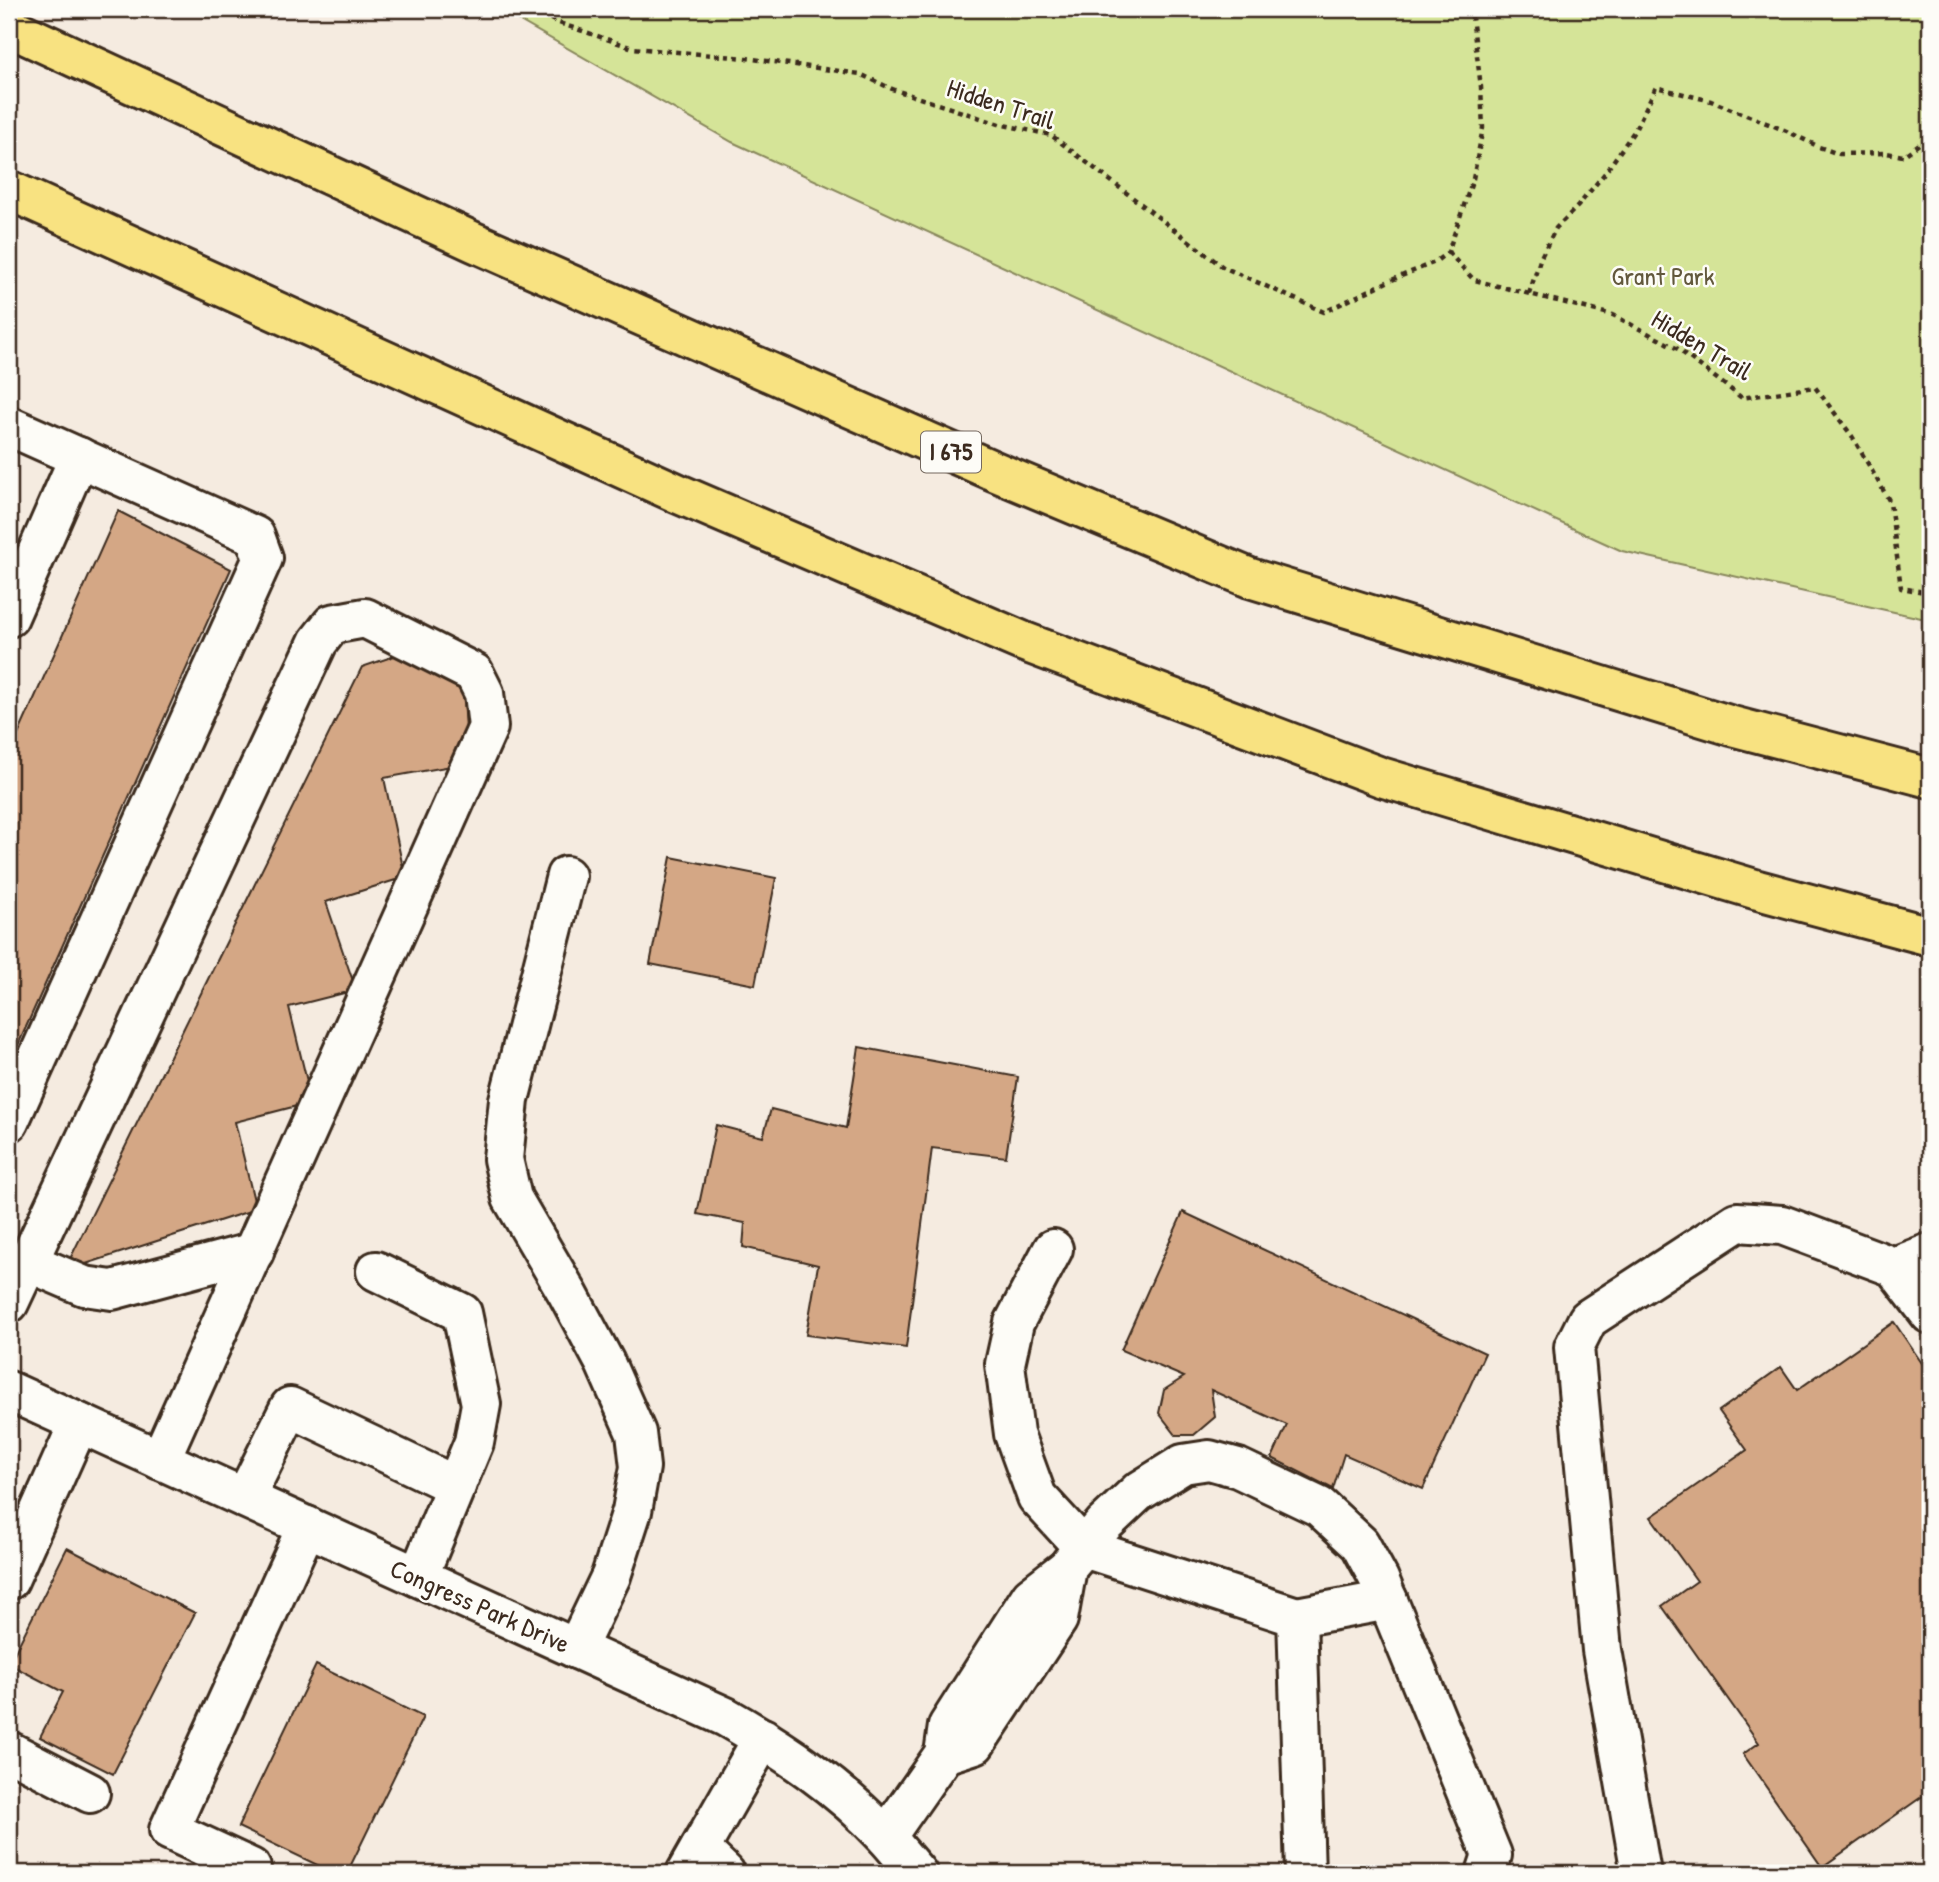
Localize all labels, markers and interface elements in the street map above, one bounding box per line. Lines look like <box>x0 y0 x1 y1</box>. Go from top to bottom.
street label: Hidden Trail <box>943 70 1060 137</box>
park label: Grant Park <box>1612 258 1715 293</box>
street label: Hidden Trail <box>1645 301 1759 388</box>
road number: I 675 <box>921 432 981 472</box>
street label: Congress Park Drive <box>385 1550 575 1661</box>

